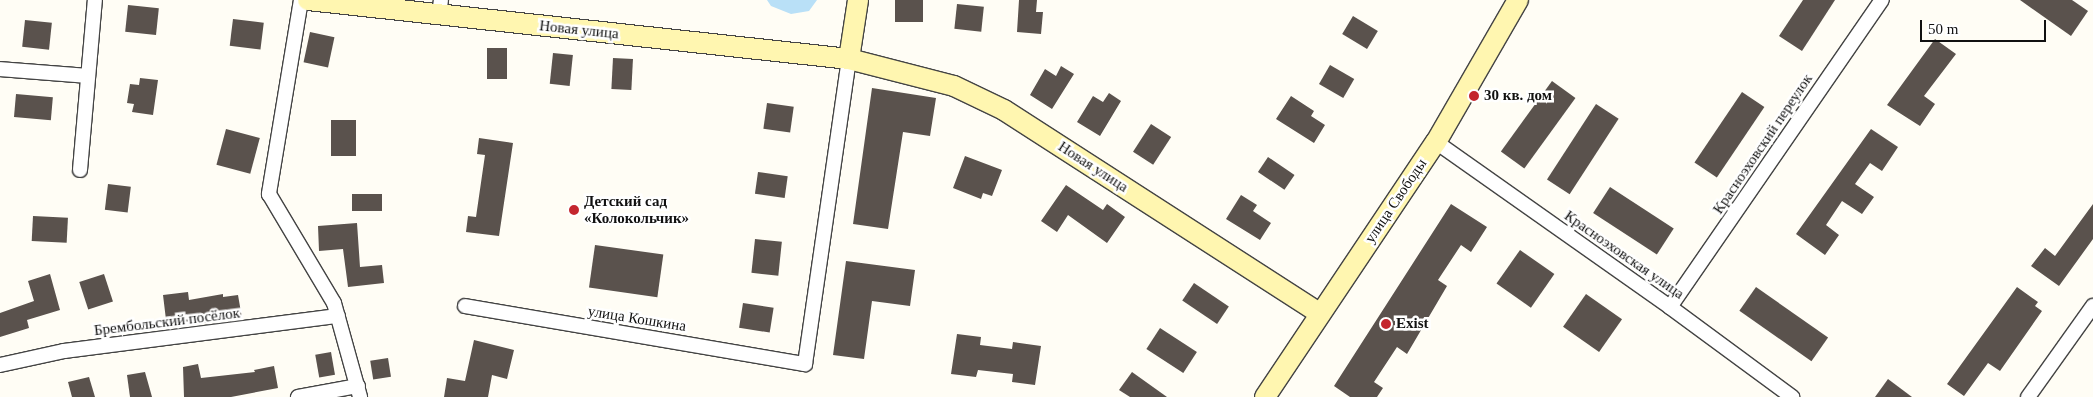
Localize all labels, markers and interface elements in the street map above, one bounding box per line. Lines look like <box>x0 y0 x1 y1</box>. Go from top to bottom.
scale bar <box>1923 10 2049 42</box>
street label: Новая улица <box>538 17 620 43</box>
text: 50 m <box>1928 21 1958 37</box>
street label: Красноэховский переулок <box>1709 71 1817 217</box>
place label: 30 кв. дом <box>1484 87 1552 105</box>
marker: 30 кв. дом <box>1468 90 1480 102</box>
street label: Новая улица <box>1055 138 1131 196</box>
street label: улица Свободы <box>1361 155 1431 247</box>
place label: Детский сад «Колокольчик» <box>584 192 689 227</box>
marker: Детский сад «Колокольчик» <box>568 204 580 216</box>
street label: Красноэховская улица <box>1561 207 1687 303</box>
street label: улица Кошкина <box>587 302 687 336</box>
street label: Брембольский посёлок <box>93 304 241 340</box>
place label: Exist <box>1396 315 1429 333</box>
marker: Exist <box>1380 318 1392 330</box>

